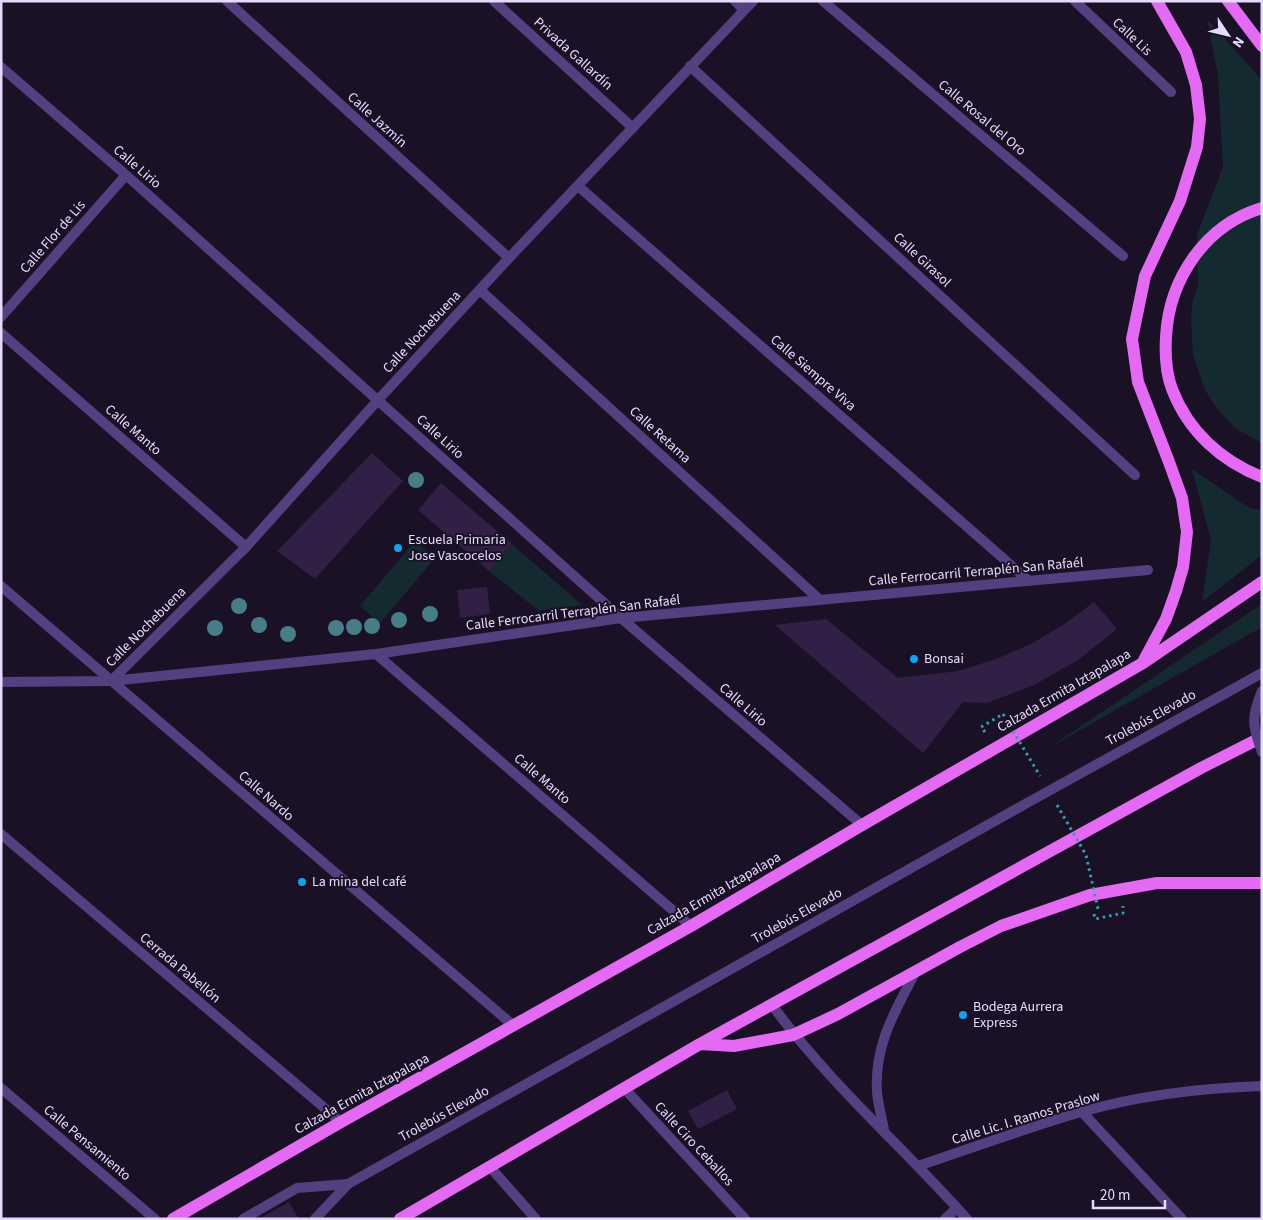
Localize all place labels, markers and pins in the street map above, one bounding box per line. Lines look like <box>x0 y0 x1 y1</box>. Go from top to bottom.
place label: Escuela Primaria Jose Vascocelos <box>408 530 506 566</box>
marker: Escuela Primaria Jose Vascocelos <box>392 542 404 554</box>
place label: Bonsai <box>924 649 964 669</box>
marker: Bonsai <box>908 653 920 665</box>
place label: La mina del café <box>312 872 407 892</box>
marker: La mina del café <box>296 876 308 888</box>
place label: Bodega Aurrera Express <box>973 997 1063 1033</box>
marker: Bodega Aurrera Express <box>957 1009 969 1021</box>

